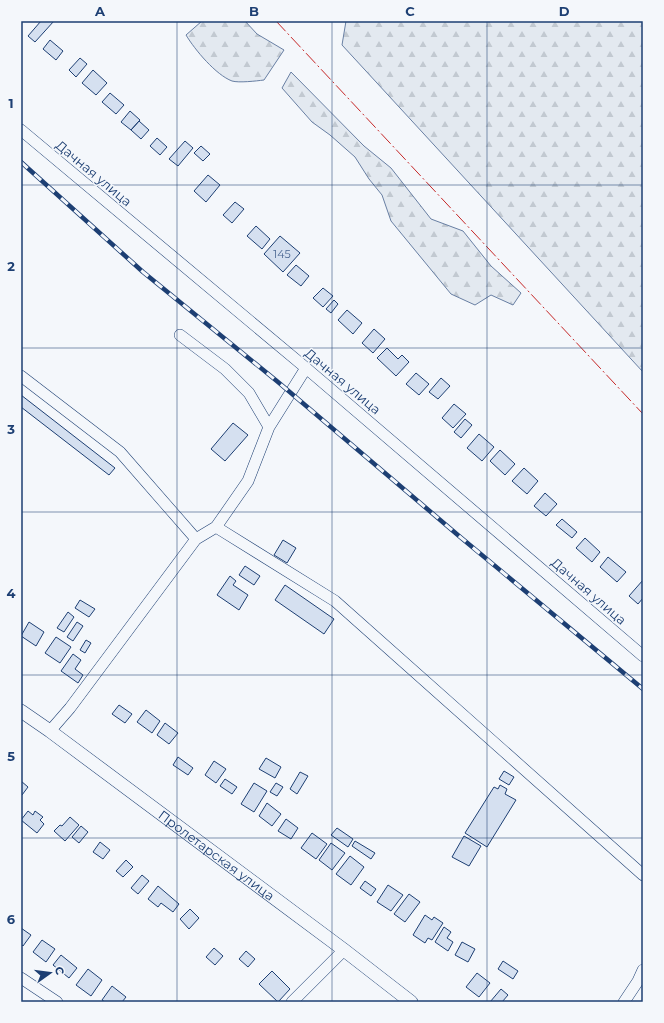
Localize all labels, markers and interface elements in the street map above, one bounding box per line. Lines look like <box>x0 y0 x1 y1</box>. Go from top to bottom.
text: A <box>94 3 106 19</box>
text: B <box>249 3 259 19</box>
text: C <box>405 3 415 19</box>
text: D <box>559 3 570 19</box>
text: 1 <box>8 95 14 111</box>
street label: Дачная улица <box>53 137 135 209</box>
house number: 145 <box>273 247 291 261</box>
text: 2 <box>7 258 15 274</box>
street label: Дачная улица <box>302 345 384 417</box>
text: 3 <box>6 421 15 437</box>
street label: Дачная улица <box>548 554 630 628</box>
text: 4 <box>7 585 16 601</box>
text: 5 <box>7 748 15 764</box>
street label: Пролетарская улица <box>155 807 278 904</box>
text: 6 <box>7 911 16 927</box>
north arrow <box>30 953 70 993</box>
text: С <box>52 965 67 976</box>

